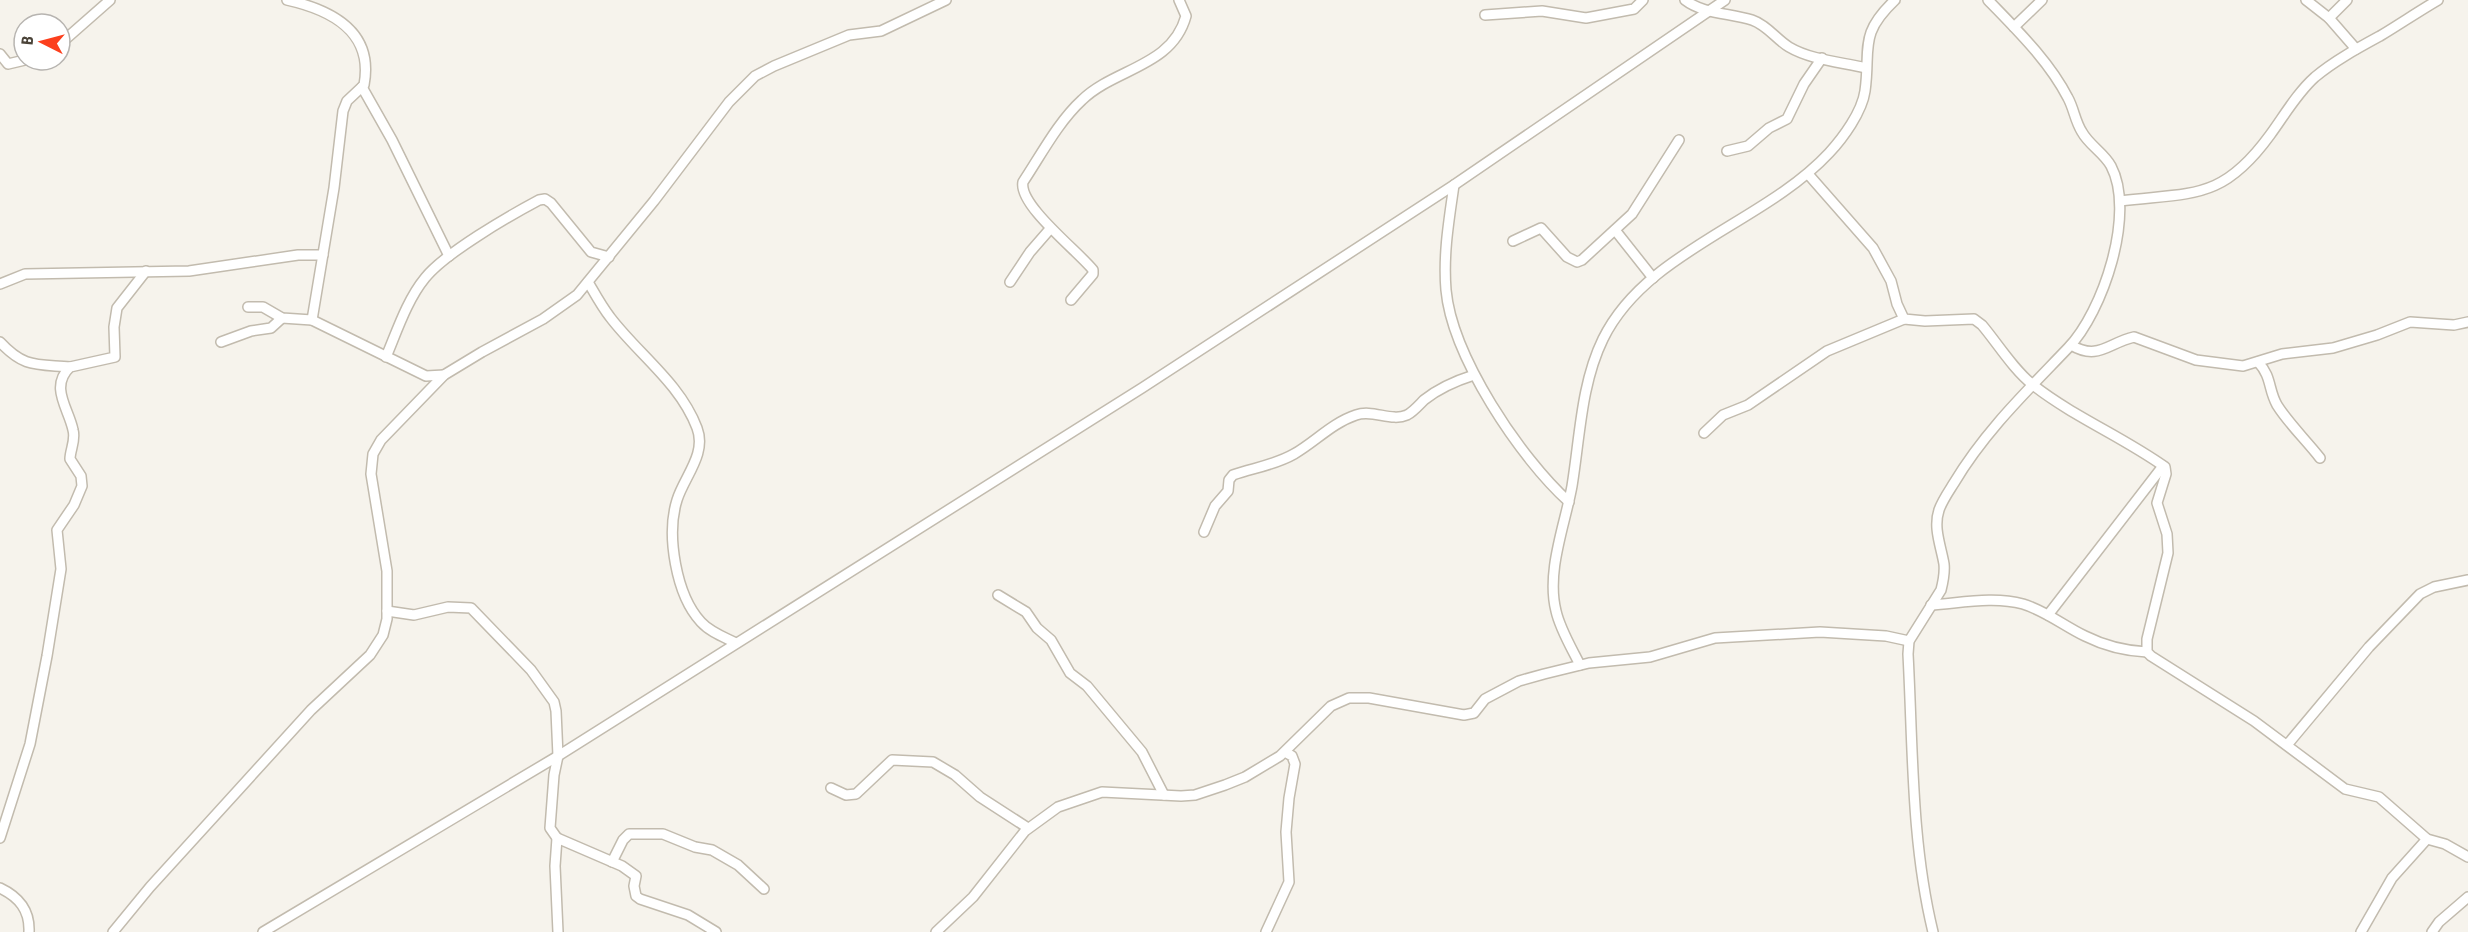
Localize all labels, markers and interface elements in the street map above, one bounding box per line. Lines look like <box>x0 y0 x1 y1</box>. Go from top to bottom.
north arrow <box>12 12 72 72</box>
text: B <box>18 35 37 46</box>

